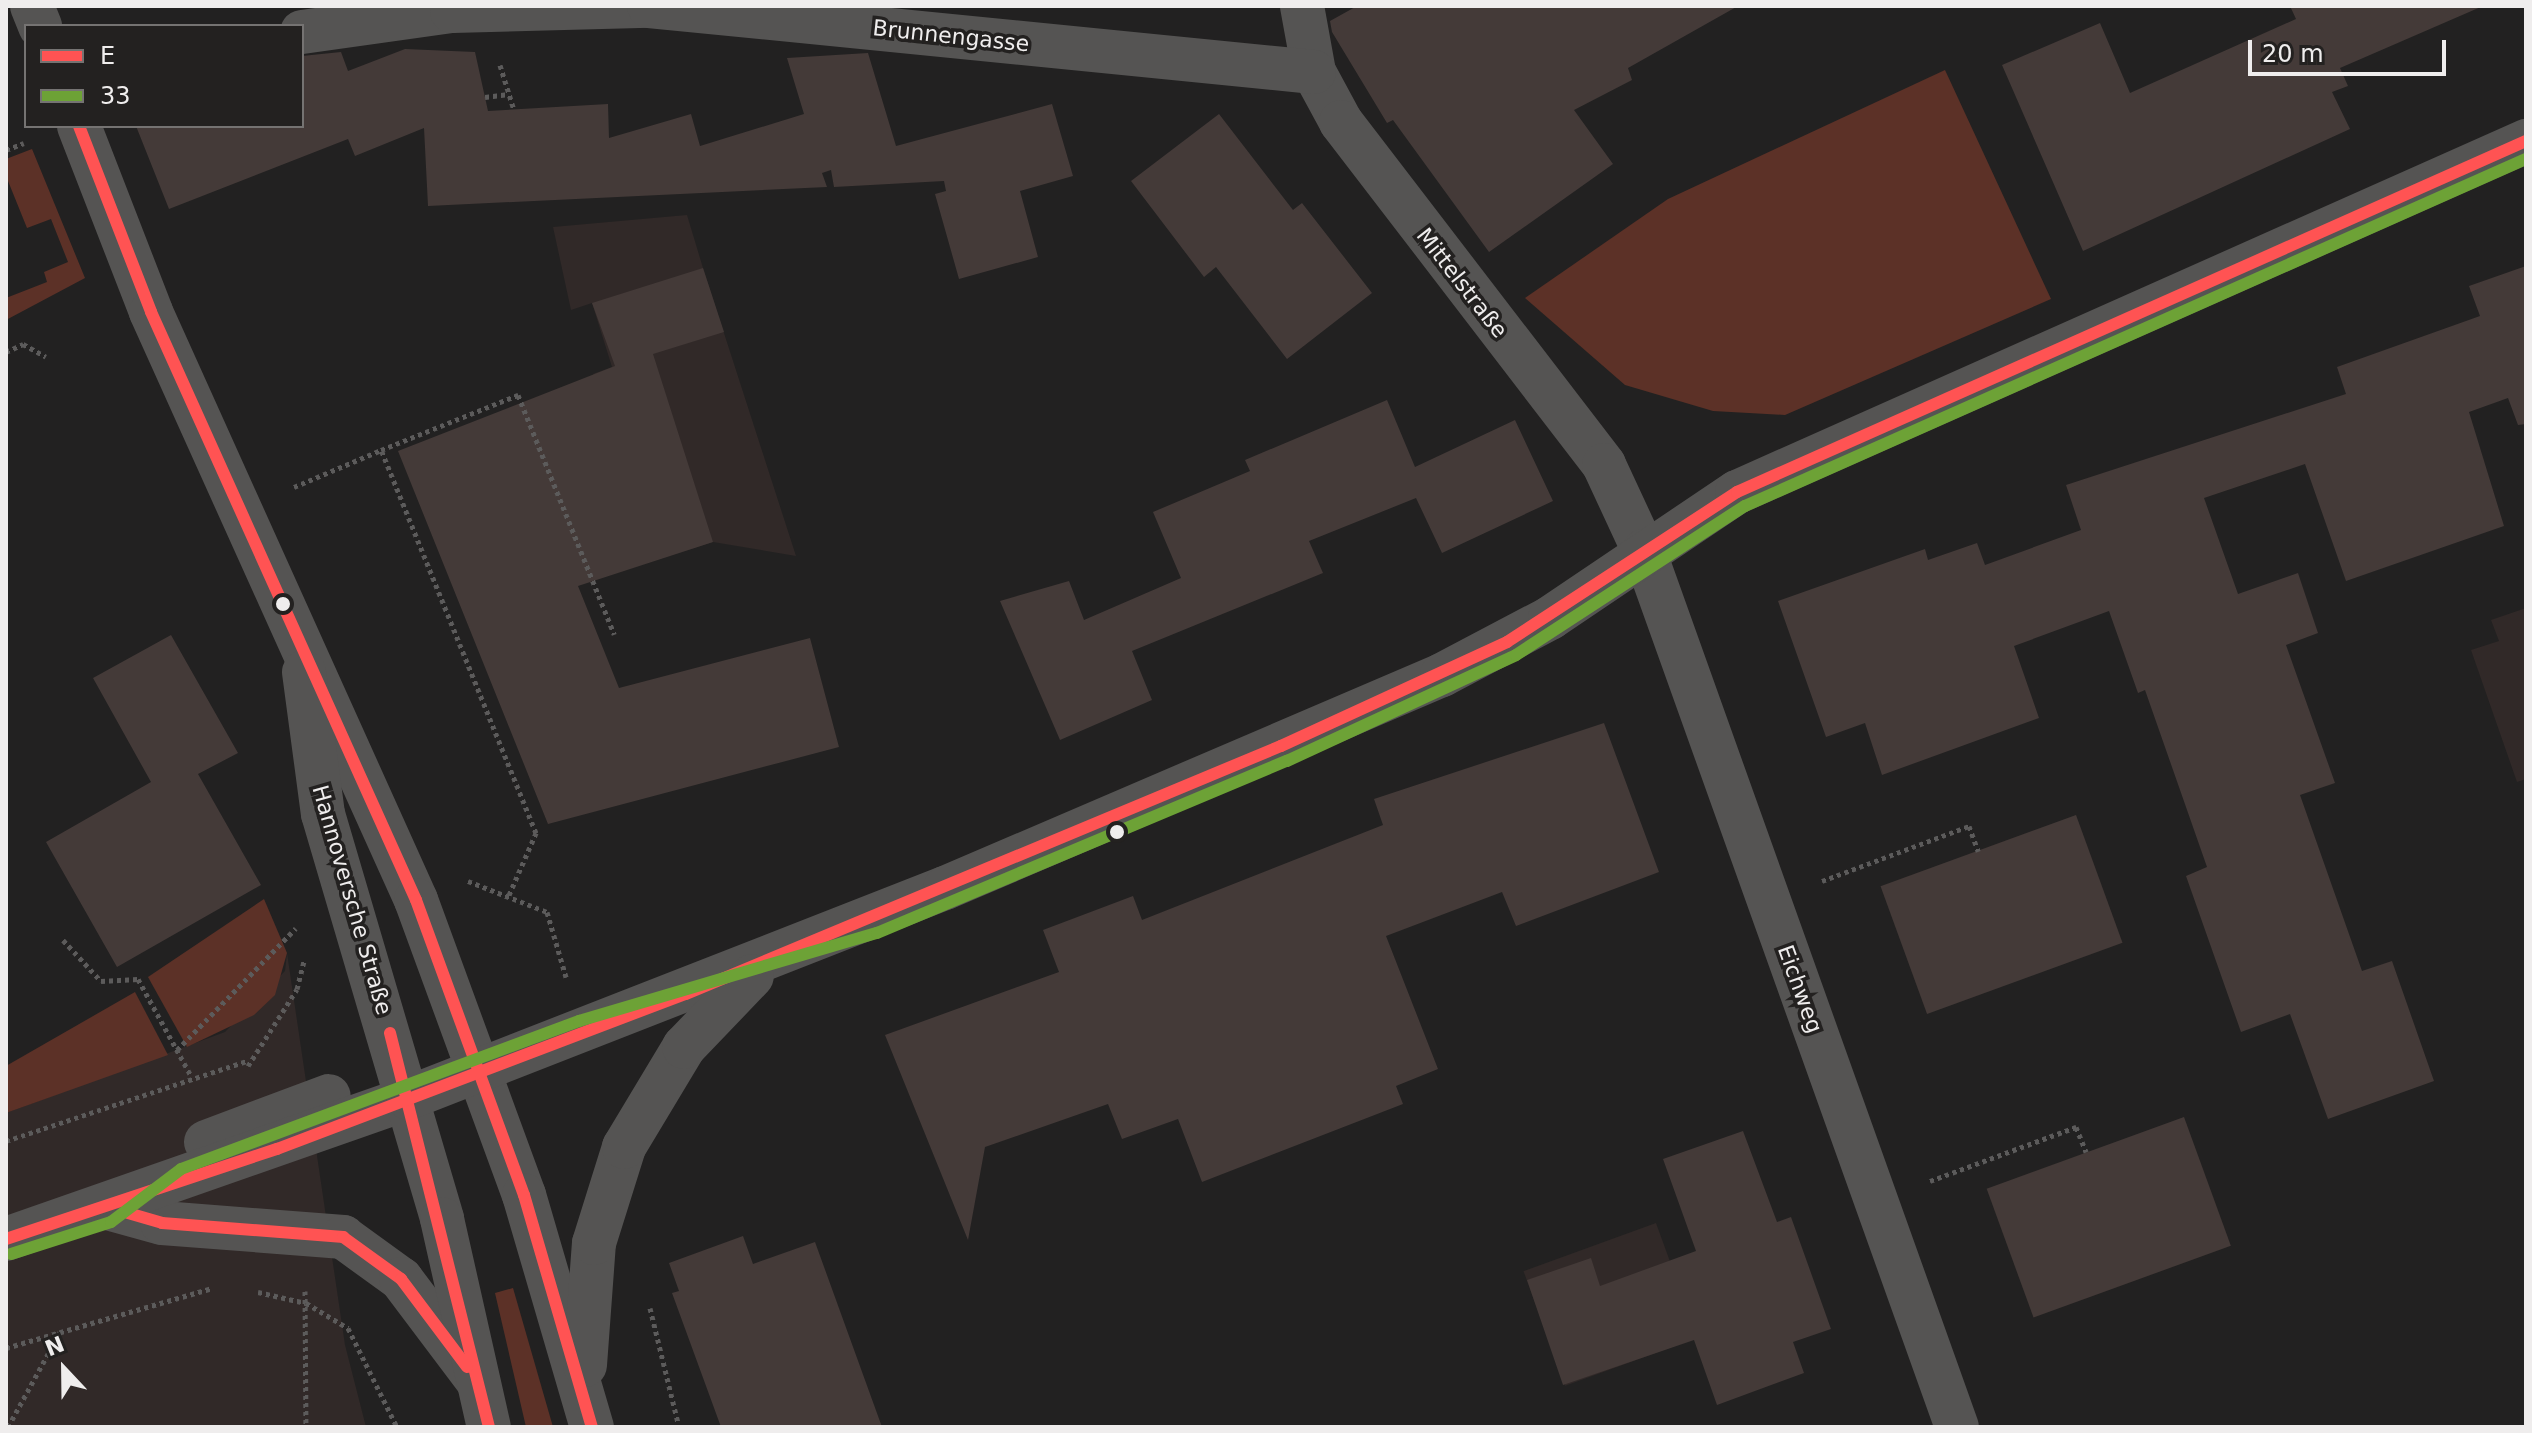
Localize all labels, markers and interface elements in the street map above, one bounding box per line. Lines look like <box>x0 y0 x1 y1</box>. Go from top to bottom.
street label: Brunnengasse <box>871 15 1031 57</box>
legend <box>24 24 304 128</box>
scale bar <box>2252 24 2450 74</box>
text: 20 m <box>2262 40 2324 68</box>
text: E <box>100 42 115 70</box>
text: 33 <box>100 82 131 110</box>
street label: Mittelstraße <box>1411 223 1513 343</box>
unlabelled marker <box>275 596 291 612</box>
street label: Hannoversche Straße <box>307 782 397 1018</box>
unlabelled marker <box>1109 824 1125 840</box>
street label: Eichweg <box>1772 941 1828 1037</box>
north arrow <box>24 1329 104 1409</box>
text: N <box>42 1331 68 1361</box>

